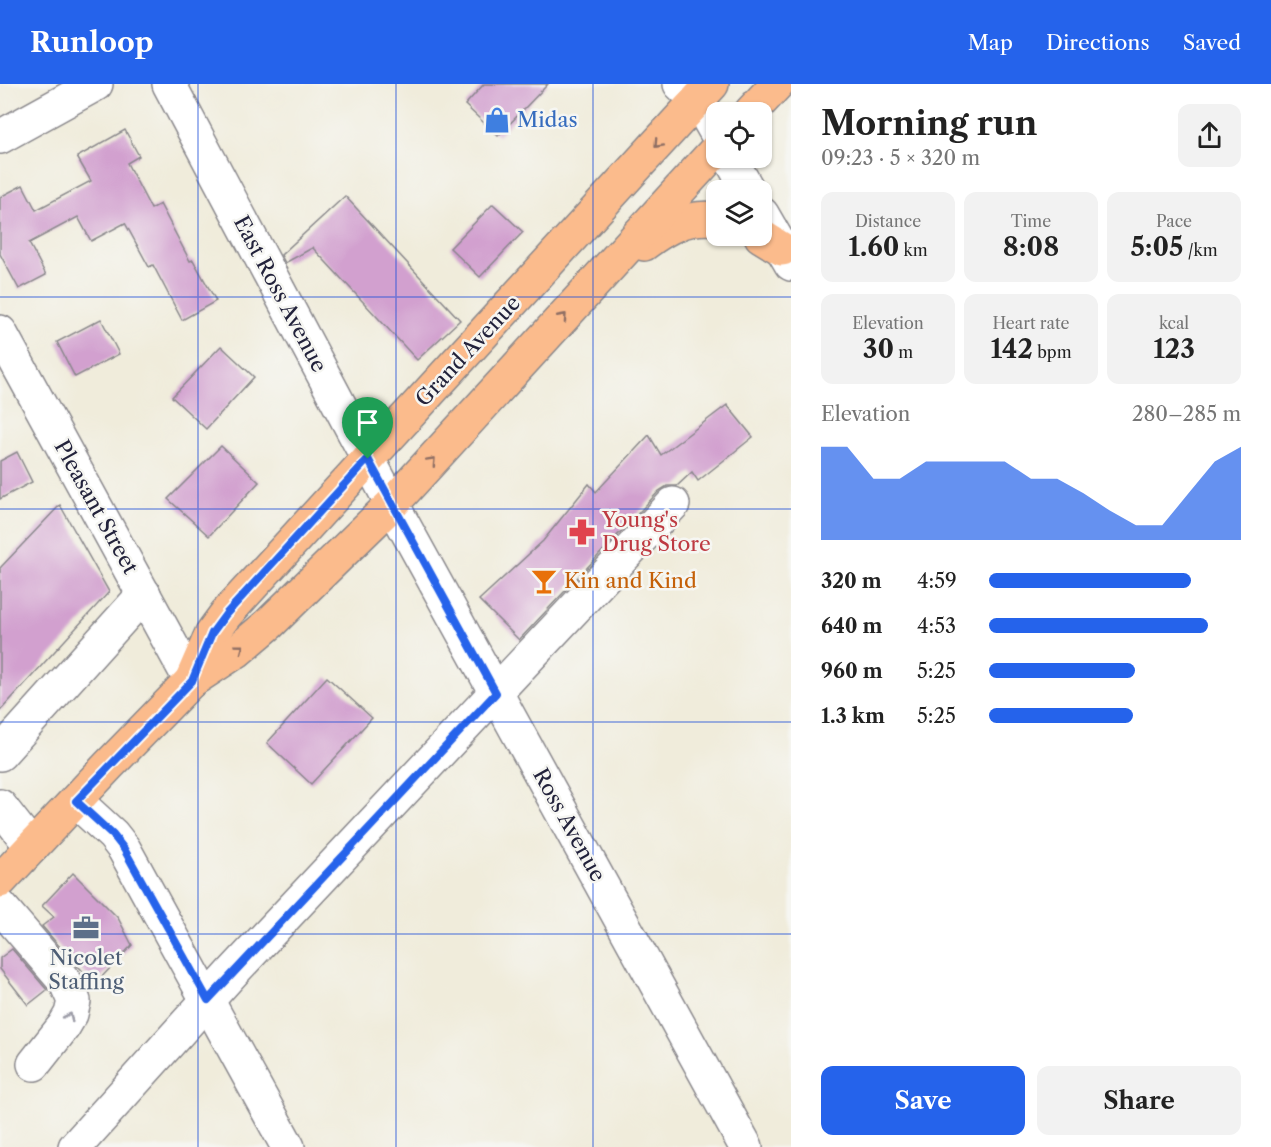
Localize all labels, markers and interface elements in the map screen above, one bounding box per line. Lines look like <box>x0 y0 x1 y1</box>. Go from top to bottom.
text: Runloop <box>30 25 154 59</box>
text: Map <box>968 30 1013 55</box>
text: Directions <box>1046 30 1150 55</box>
text: Saved <box>1183 30 1241 55</box>
map controls <box>706 102 772 246</box>
button: locate <box>706 102 772 168</box>
text: Morning run <box>821 103 1037 144</box>
button: share <box>1178 104 1241 167</box>
shop icon: Midas <box>482 105 512 135</box>
place label: Midas <box>517 107 578 132</box>
one-way arrow <box>654 137 665 148</box>
text: 09:23 · 5 × 320 m <box>821 146 980 170</box>
button: layers <box>706 180 772 246</box>
street label: East Ross Avenue <box>229 211 332 376</box>
text: Distance <box>855 211 921 231</box>
text: Time <box>1011 211 1051 231</box>
text: Pace <box>1156 211 1192 231</box>
text: 1.60 <box>848 231 899 263</box>
text: 8:08 <box>1003 231 1059 263</box>
text: 5:05 <box>1130 231 1183 263</box>
text: km <box>899 240 928 260</box>
text: /km <box>1183 240 1218 260</box>
street label: Grand Avenue <box>410 290 525 411</box>
one-way arrow <box>556 313 567 324</box>
text: Elevation <box>852 313 924 333</box>
text: Heart rate <box>992 313 1070 333</box>
text: kcal <box>1159 313 1189 333</box>
text: 30 <box>863 333 894 365</box>
text: 142 <box>990 333 1033 365</box>
text: 123 <box>1153 333 1195 365</box>
text: m <box>894 342 913 362</box>
text: bpm <box>1033 342 1072 362</box>
pin <box>342 397 393 459</box>
text: Elevation <box>821 402 910 426</box>
text: 280–285 m <box>1132 402 1241 426</box>
icon: arrive <box>351 406 384 439</box>
street label: Pleasant Street <box>49 436 144 578</box>
one-way arrow <box>424 457 435 468</box>
place label: Young's Drug Store <box>601 507 711 556</box>
pharmacy icon: Young's Drug Store <box>567 517 597 547</box>
bar icon: Kin and Kind <box>529 566 559 596</box>
place label: Kin and Kind <box>564 568 697 593</box>
text: 320 m <box>821 569 882 593</box>
text: 4:59 <box>917 569 957 593</box>
text: 640 m <box>821 614 883 638</box>
text: 4:53 <box>917 614 956 638</box>
one-way arrow <box>233 645 244 656</box>
text: 960 m <box>821 659 883 683</box>
text: 5:25 <box>917 659 956 683</box>
text: 1.3 km <box>821 704 885 728</box>
text: 5:25 <box>917 704 956 728</box>
street label: Ross Avenue <box>528 764 611 886</box>
office icon: Nicolet Staffing <box>71 913 101 943</box>
place label: Nicolet Staffing <box>48 945 125 994</box>
one-way arrow <box>61 1012 73 1023</box>
button: Save <box>821 1066 1025 1135</box>
button: Share <box>1037 1066 1241 1135</box>

